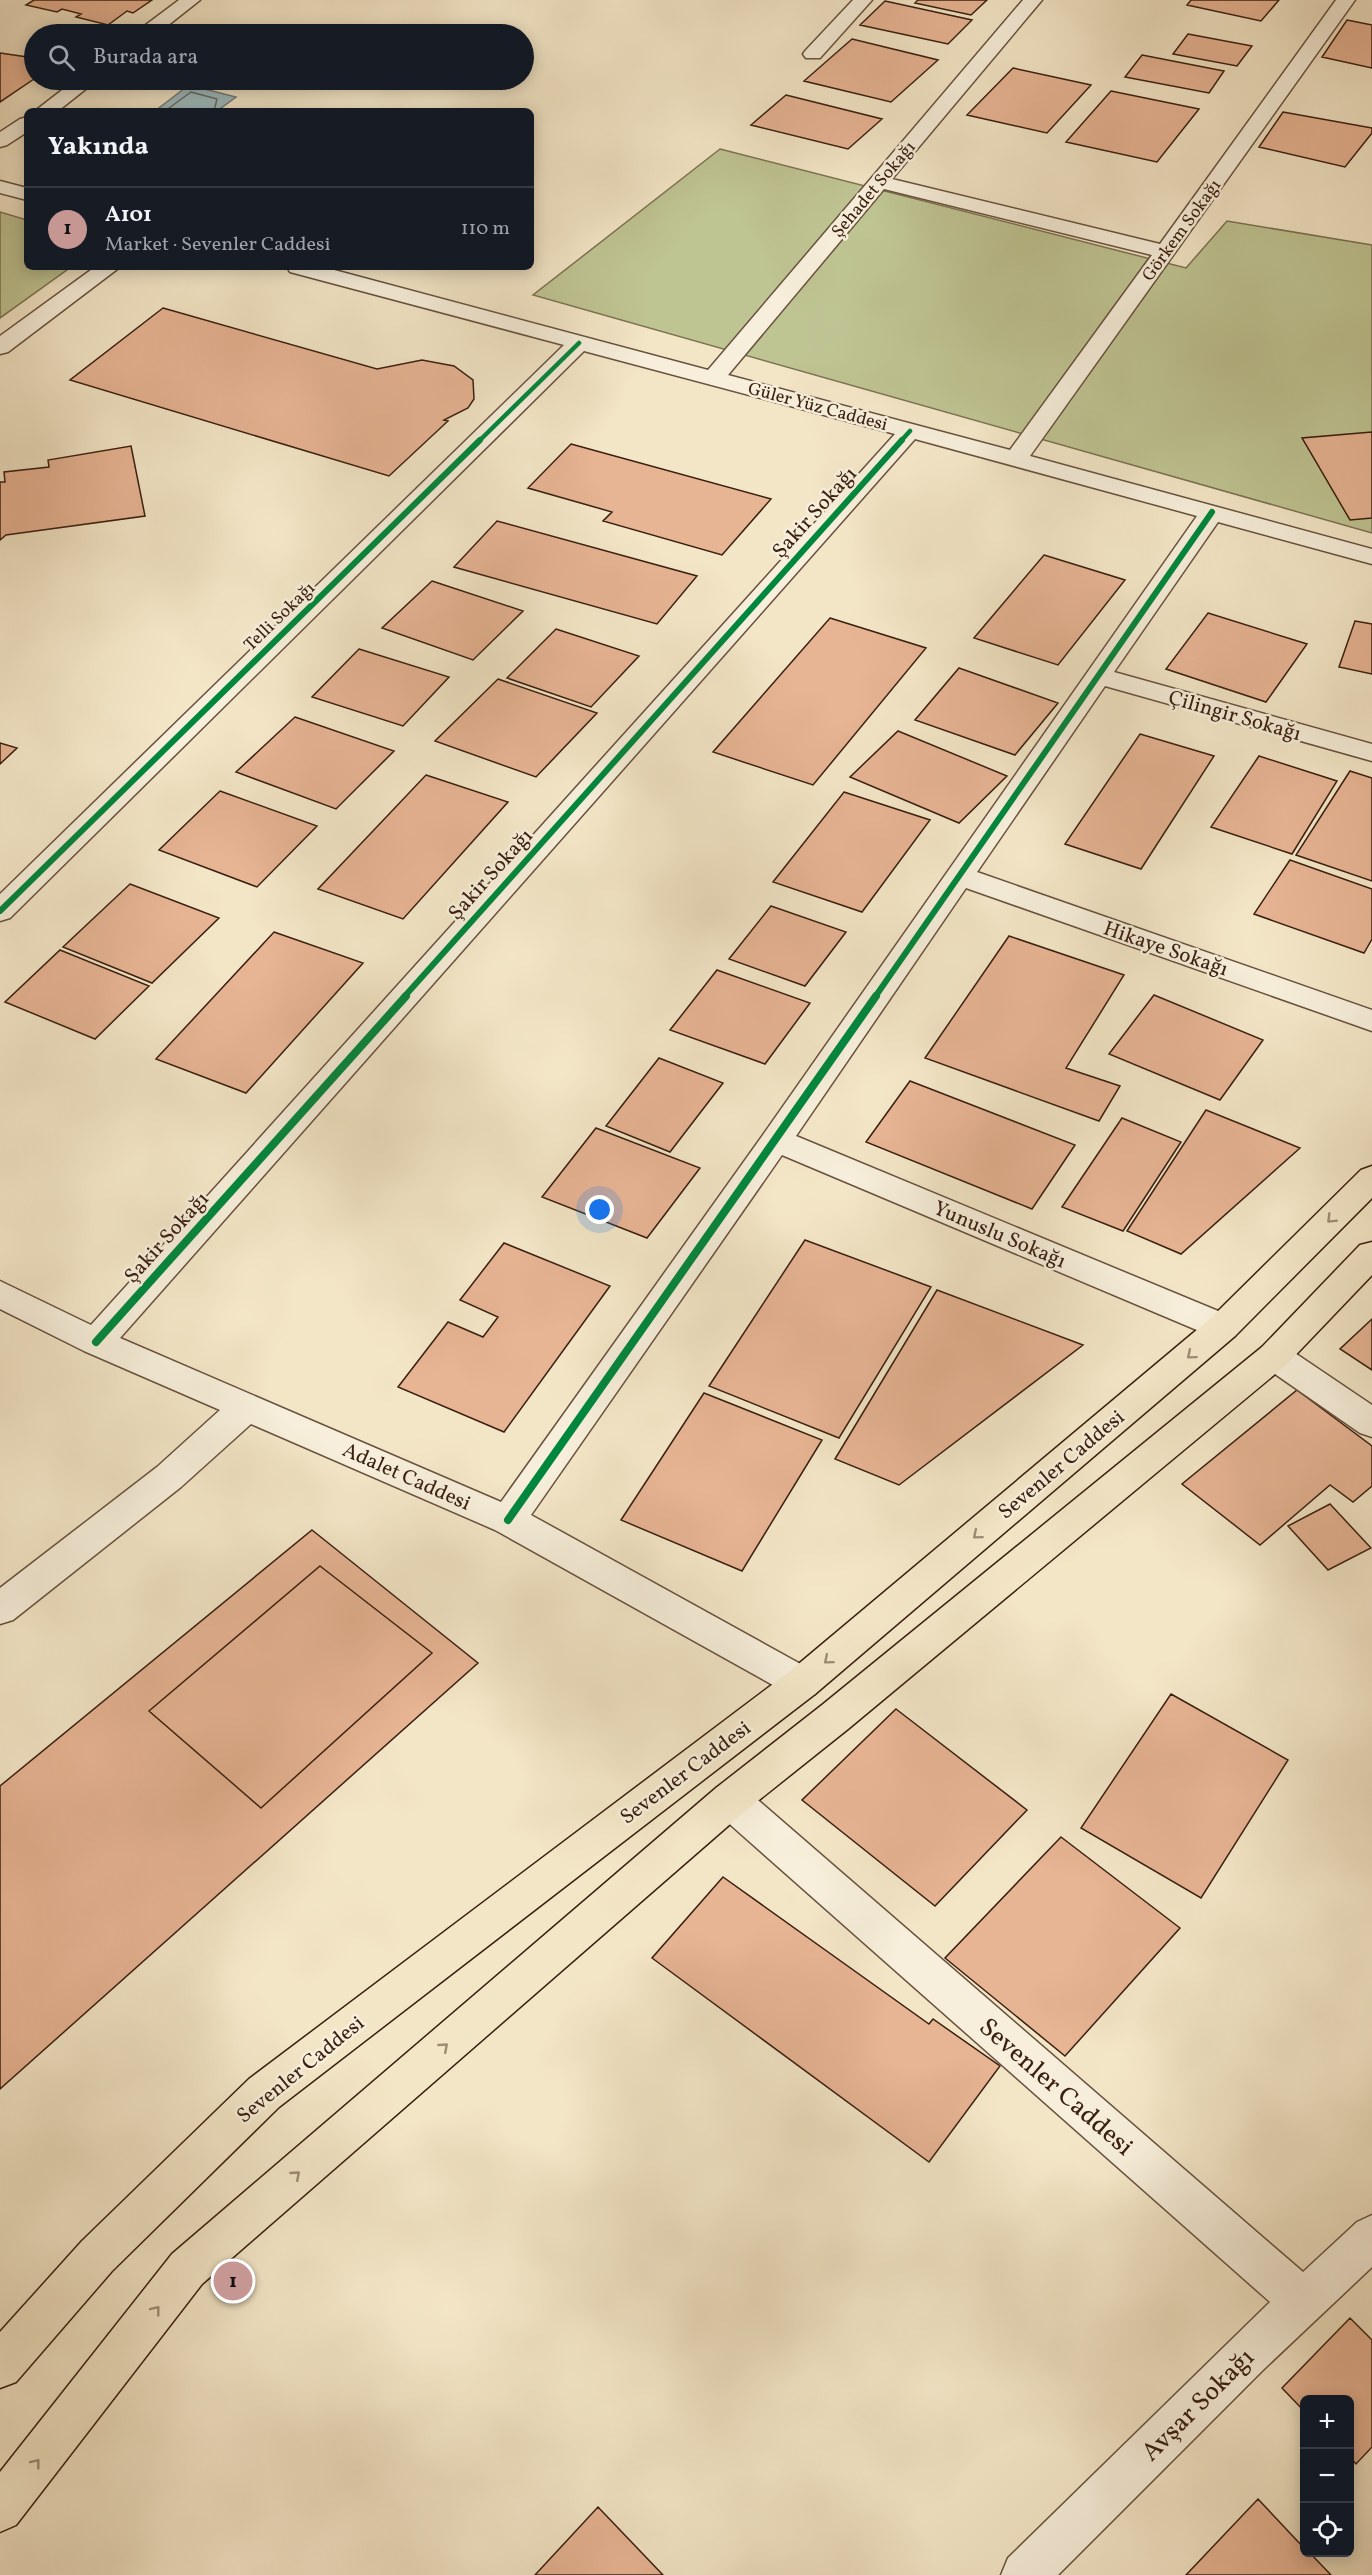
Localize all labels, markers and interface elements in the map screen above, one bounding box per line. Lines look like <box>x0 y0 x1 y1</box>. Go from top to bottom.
search box <box>24 24 534 90</box>
icon: search <box>45 41 78 74</box>
text: Burada ara <box>93 42 198 73</box>
text: Yakında <box>48 129 149 165</box>
street label: Şehadet Sokağı <box>826 136 922 244</box>
street label: Görkem Sokağı <box>1137 175 1228 287</box>
text: A101 <box>105 200 152 231</box>
text: 1 <box>63 215 72 243</box>
text: 110 m <box>461 215 510 243</box>
text: Market · Sevenler Caddesi <box>105 231 331 259</box>
street label: Güler Yüz Caddesi <box>745 377 890 438</box>
street label: Şakir Sokağı <box>766 461 864 565</box>
street label: Telli Sokağı <box>239 577 321 657</box>
street label: Çilingir Sokağı <box>1165 684 1304 749</box>
street label: Şakir Sokağı <box>442 823 540 927</box>
street label: Hikaye Sokağı <box>1099 915 1232 984</box>
street label: Şakir Sokağı <box>118 1186 216 1290</box>
street label: Yunuslu Sokağı <box>929 1194 1070 1276</box>
your location <box>585 1195 614 1224</box>
one-way arrow <box>1327 1212 1338 1223</box>
one-way arrow <box>1187 1347 1198 1358</box>
street label: Sevenler Caddesi <box>992 1404 1131 1527</box>
street label: Adalet Caddesi <box>338 1436 475 1519</box>
one-way arrow <box>973 1527 984 1538</box>
one-way arrow <box>824 1653 835 1664</box>
street label: Sevenler Caddesi <box>614 1714 757 1832</box>
street label: Sevenler Caddesi <box>231 2009 371 2131</box>
street label: Sevenler Caddesi <box>970 2010 1141 2165</box>
one-way arrow <box>437 2044 448 2055</box>
one-way arrow <box>289 2171 300 2182</box>
pin: 1 <box>214 2258 252 2304</box>
one-way arrow <box>149 2305 160 2316</box>
street label: Avşar Sokağı <box>1134 2341 1263 2470</box>
map controls <box>1300 2395 1354 2557</box>
button: + <box>1300 2395 1354 2449</box>
button: − <box>1300 2449 1354 2503</box>
one-way arrow <box>29 2459 40 2470</box>
button: locate <box>1300 2503 1354 2557</box>

